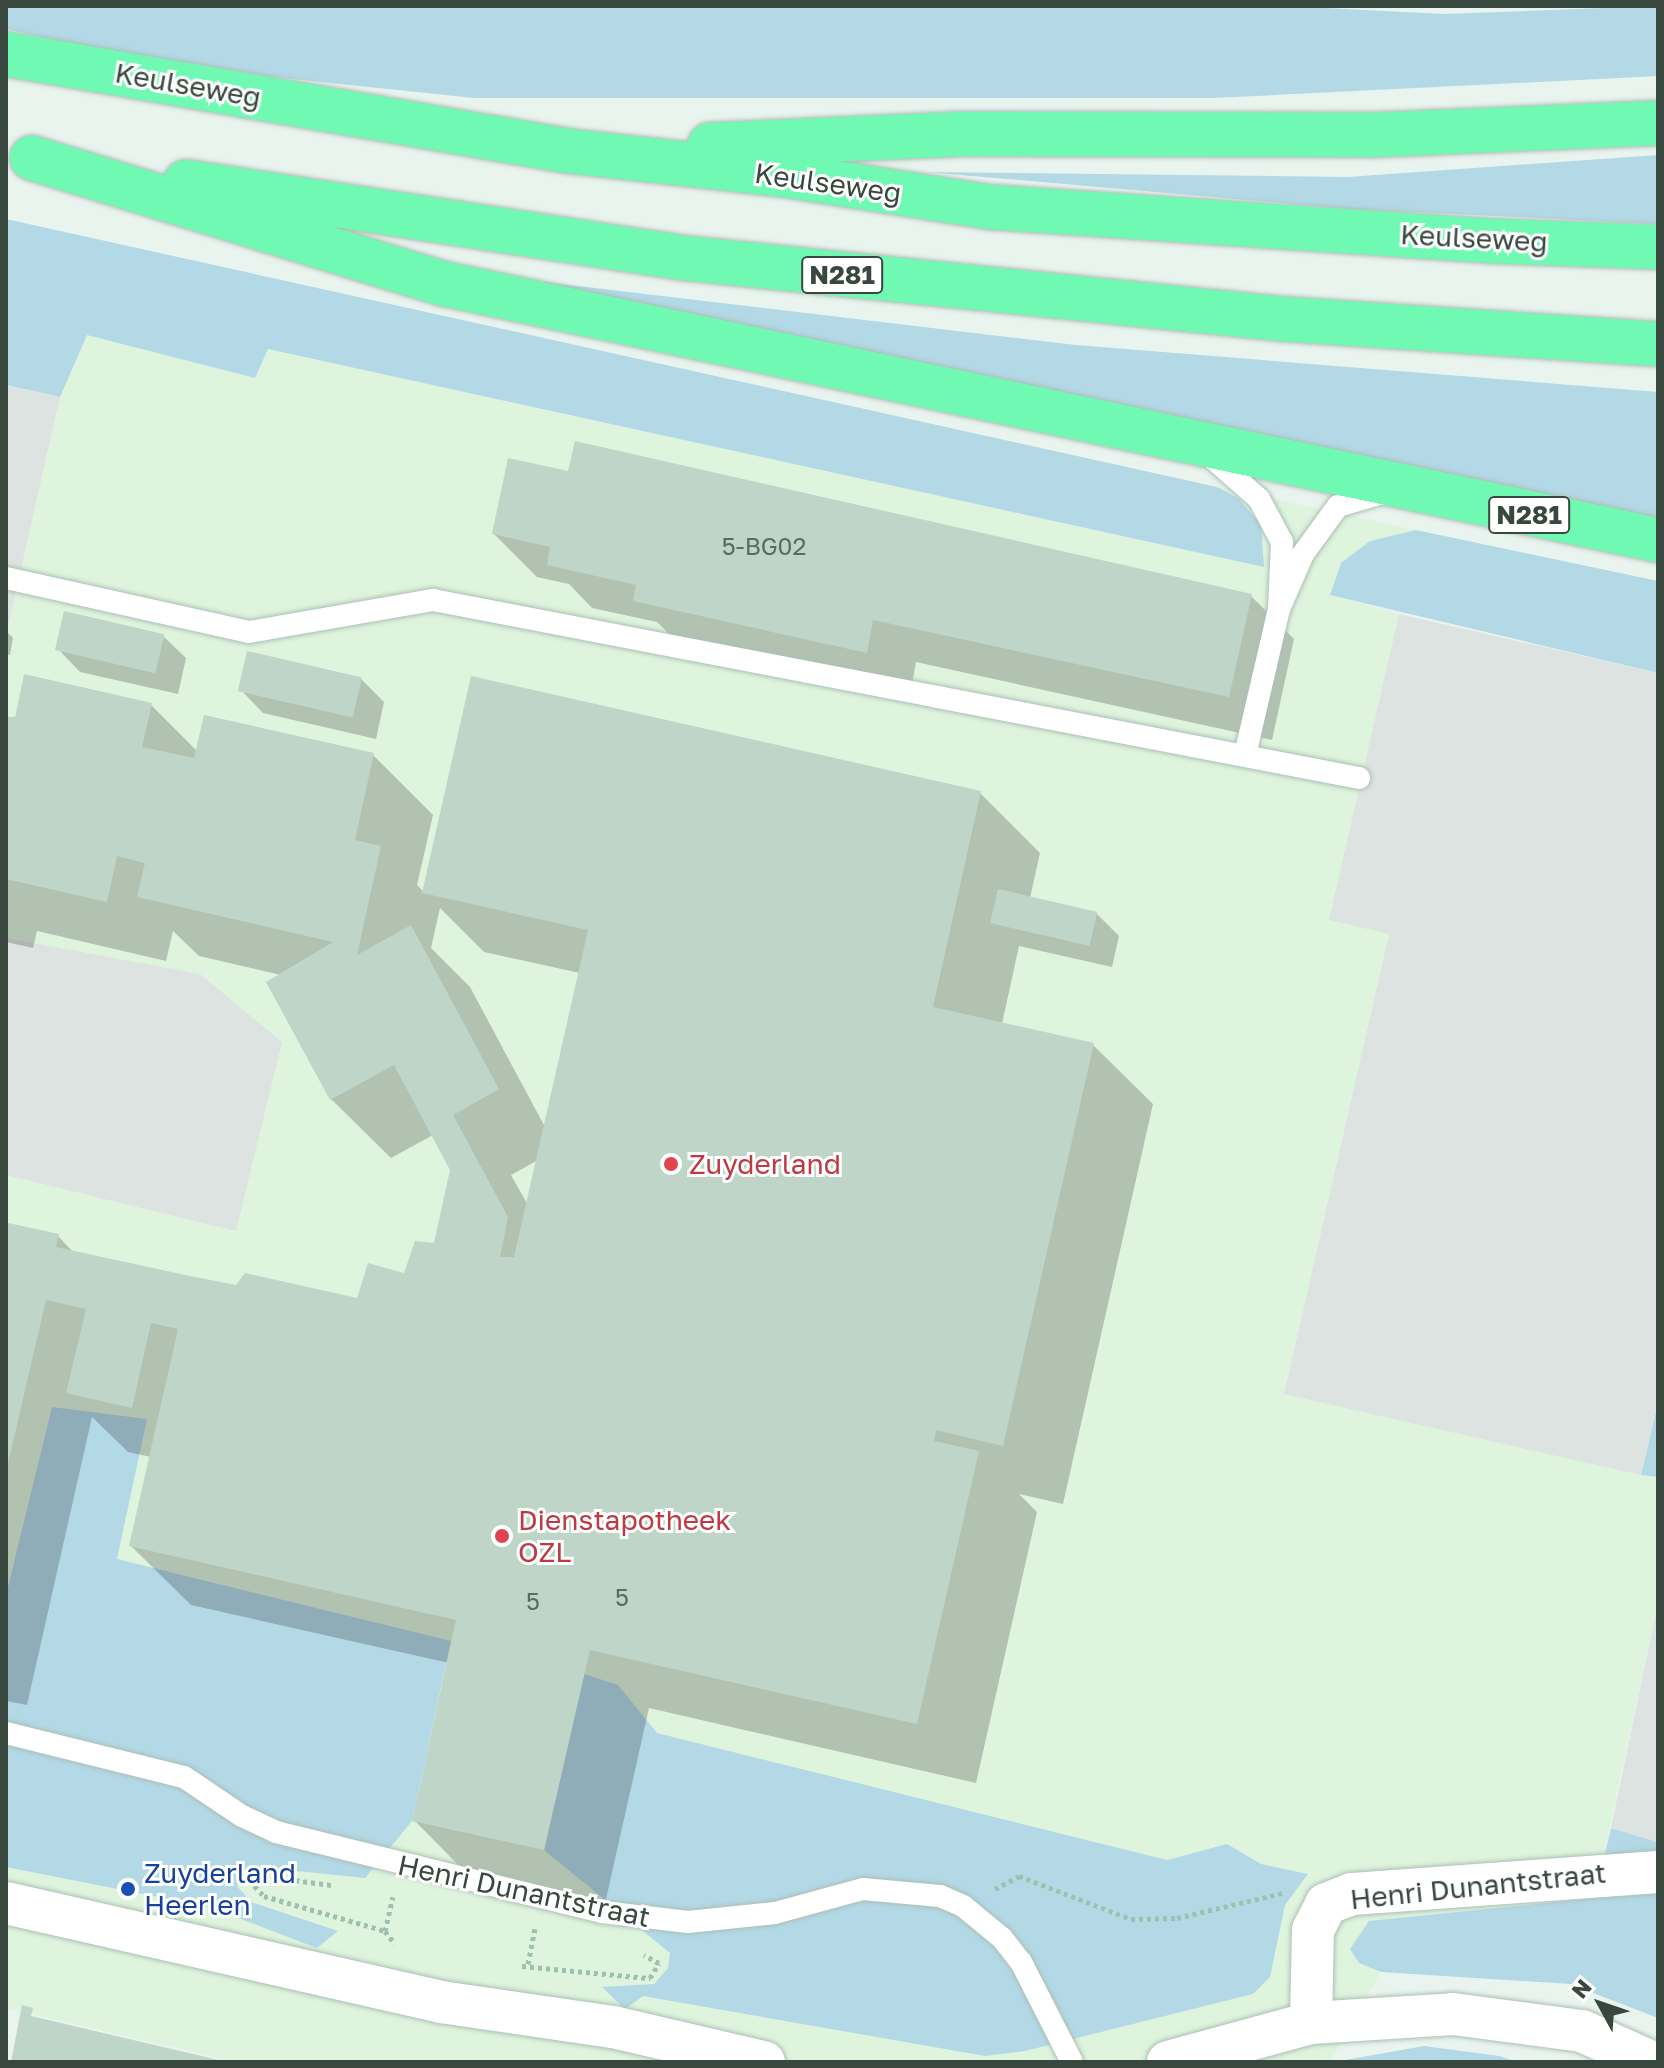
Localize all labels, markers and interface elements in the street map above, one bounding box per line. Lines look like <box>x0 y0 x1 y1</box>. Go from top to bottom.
street label: Keulseweg <box>112 56 264 114</box>
street label: Keulseweg <box>753 156 903 210</box>
street label: Keulseweg <box>1399 217 1549 259</box>
road number: N281 <box>800 253 884 297</box>
road number: N281 <box>1487 493 1571 537</box>
house number: 5-BG02 <box>722 532 806 560</box>
place label: Zuyderland <box>689 1147 841 1181</box>
marker: Zuyderland <box>660 1153 682 1175</box>
place label: Dienstapotheek OZL <box>518 1503 731 1569</box>
marker: Dienstapotheek OZL <box>493 1527 511 1545</box>
house number: 5 <box>615 1583 629 1611</box>
house number: 5 <box>526 1587 540 1615</box>
street label: Henri Dunantstraat <box>395 1848 653 1934</box>
place label: Zuyderland Heerlen <box>144 1856 296 1922</box>
street label: Henri Dunantstraat <box>1348 1856 1608 1916</box>
marker: Zuyderland Heerlen <box>119 1880 137 1898</box>
north arrow <box>1560 1964 1640 2044</box>
text: N <box>1566 1973 1597 2003</box>

